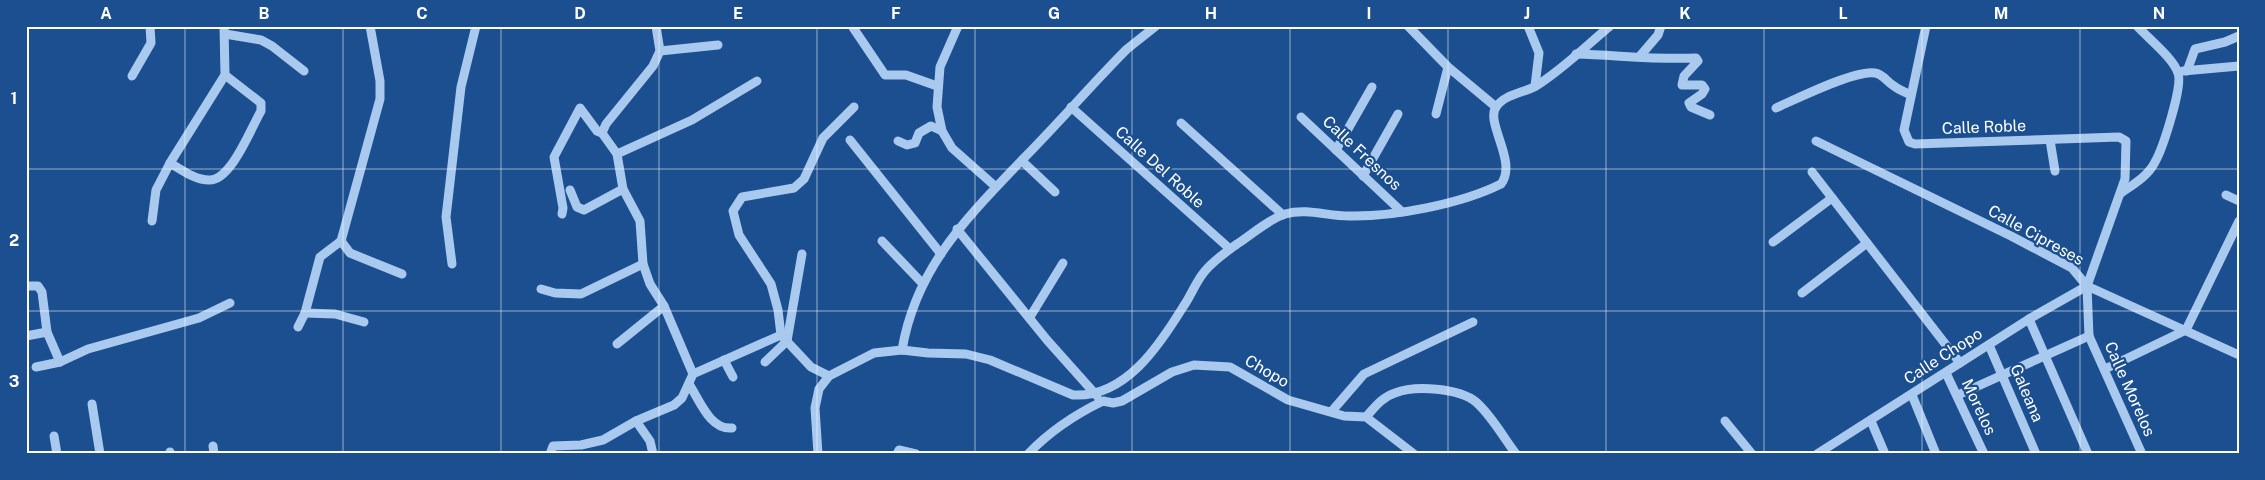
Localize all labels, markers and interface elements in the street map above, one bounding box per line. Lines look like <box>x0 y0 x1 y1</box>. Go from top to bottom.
text: A <box>100 4 112 23</box>
text: B <box>259 4 270 23</box>
text: C <box>416 4 428 23</box>
text: D <box>574 4 586 23</box>
text: E <box>733 4 743 23</box>
text: F <box>891 4 901 23</box>
text: G <box>1048 4 1060 23</box>
text: H <box>1205 4 1217 23</box>
text: I <box>1367 4 1371 23</box>
text: J <box>1524 4 1530 23</box>
text: K <box>1679 4 1691 23</box>
text: L <box>1838 4 1848 23</box>
text: M <box>1994 4 2008 23</box>
text: N <box>2153 4 2165 23</box>
text: 1 <box>11 89 17 108</box>
street label: Calle Fresnos <box>1319 112 1405 194</box>
street label: Calle Roble <box>1942 116 2026 138</box>
street label: Calle Del Roble <box>1112 122 1208 212</box>
street label: Calle Cipreses <box>1985 201 2087 269</box>
text: 2 <box>9 231 19 250</box>
street label: Calle Chopo <box>1900 324 1986 388</box>
street label: Calle Morelos <box>2101 339 2159 439</box>
street label: Chopo <box>1242 351 1292 391</box>
street label: Galeana <box>2006 361 2048 425</box>
text: 3 <box>9 372 19 391</box>
street label: Morelos <box>1958 376 2000 438</box>

